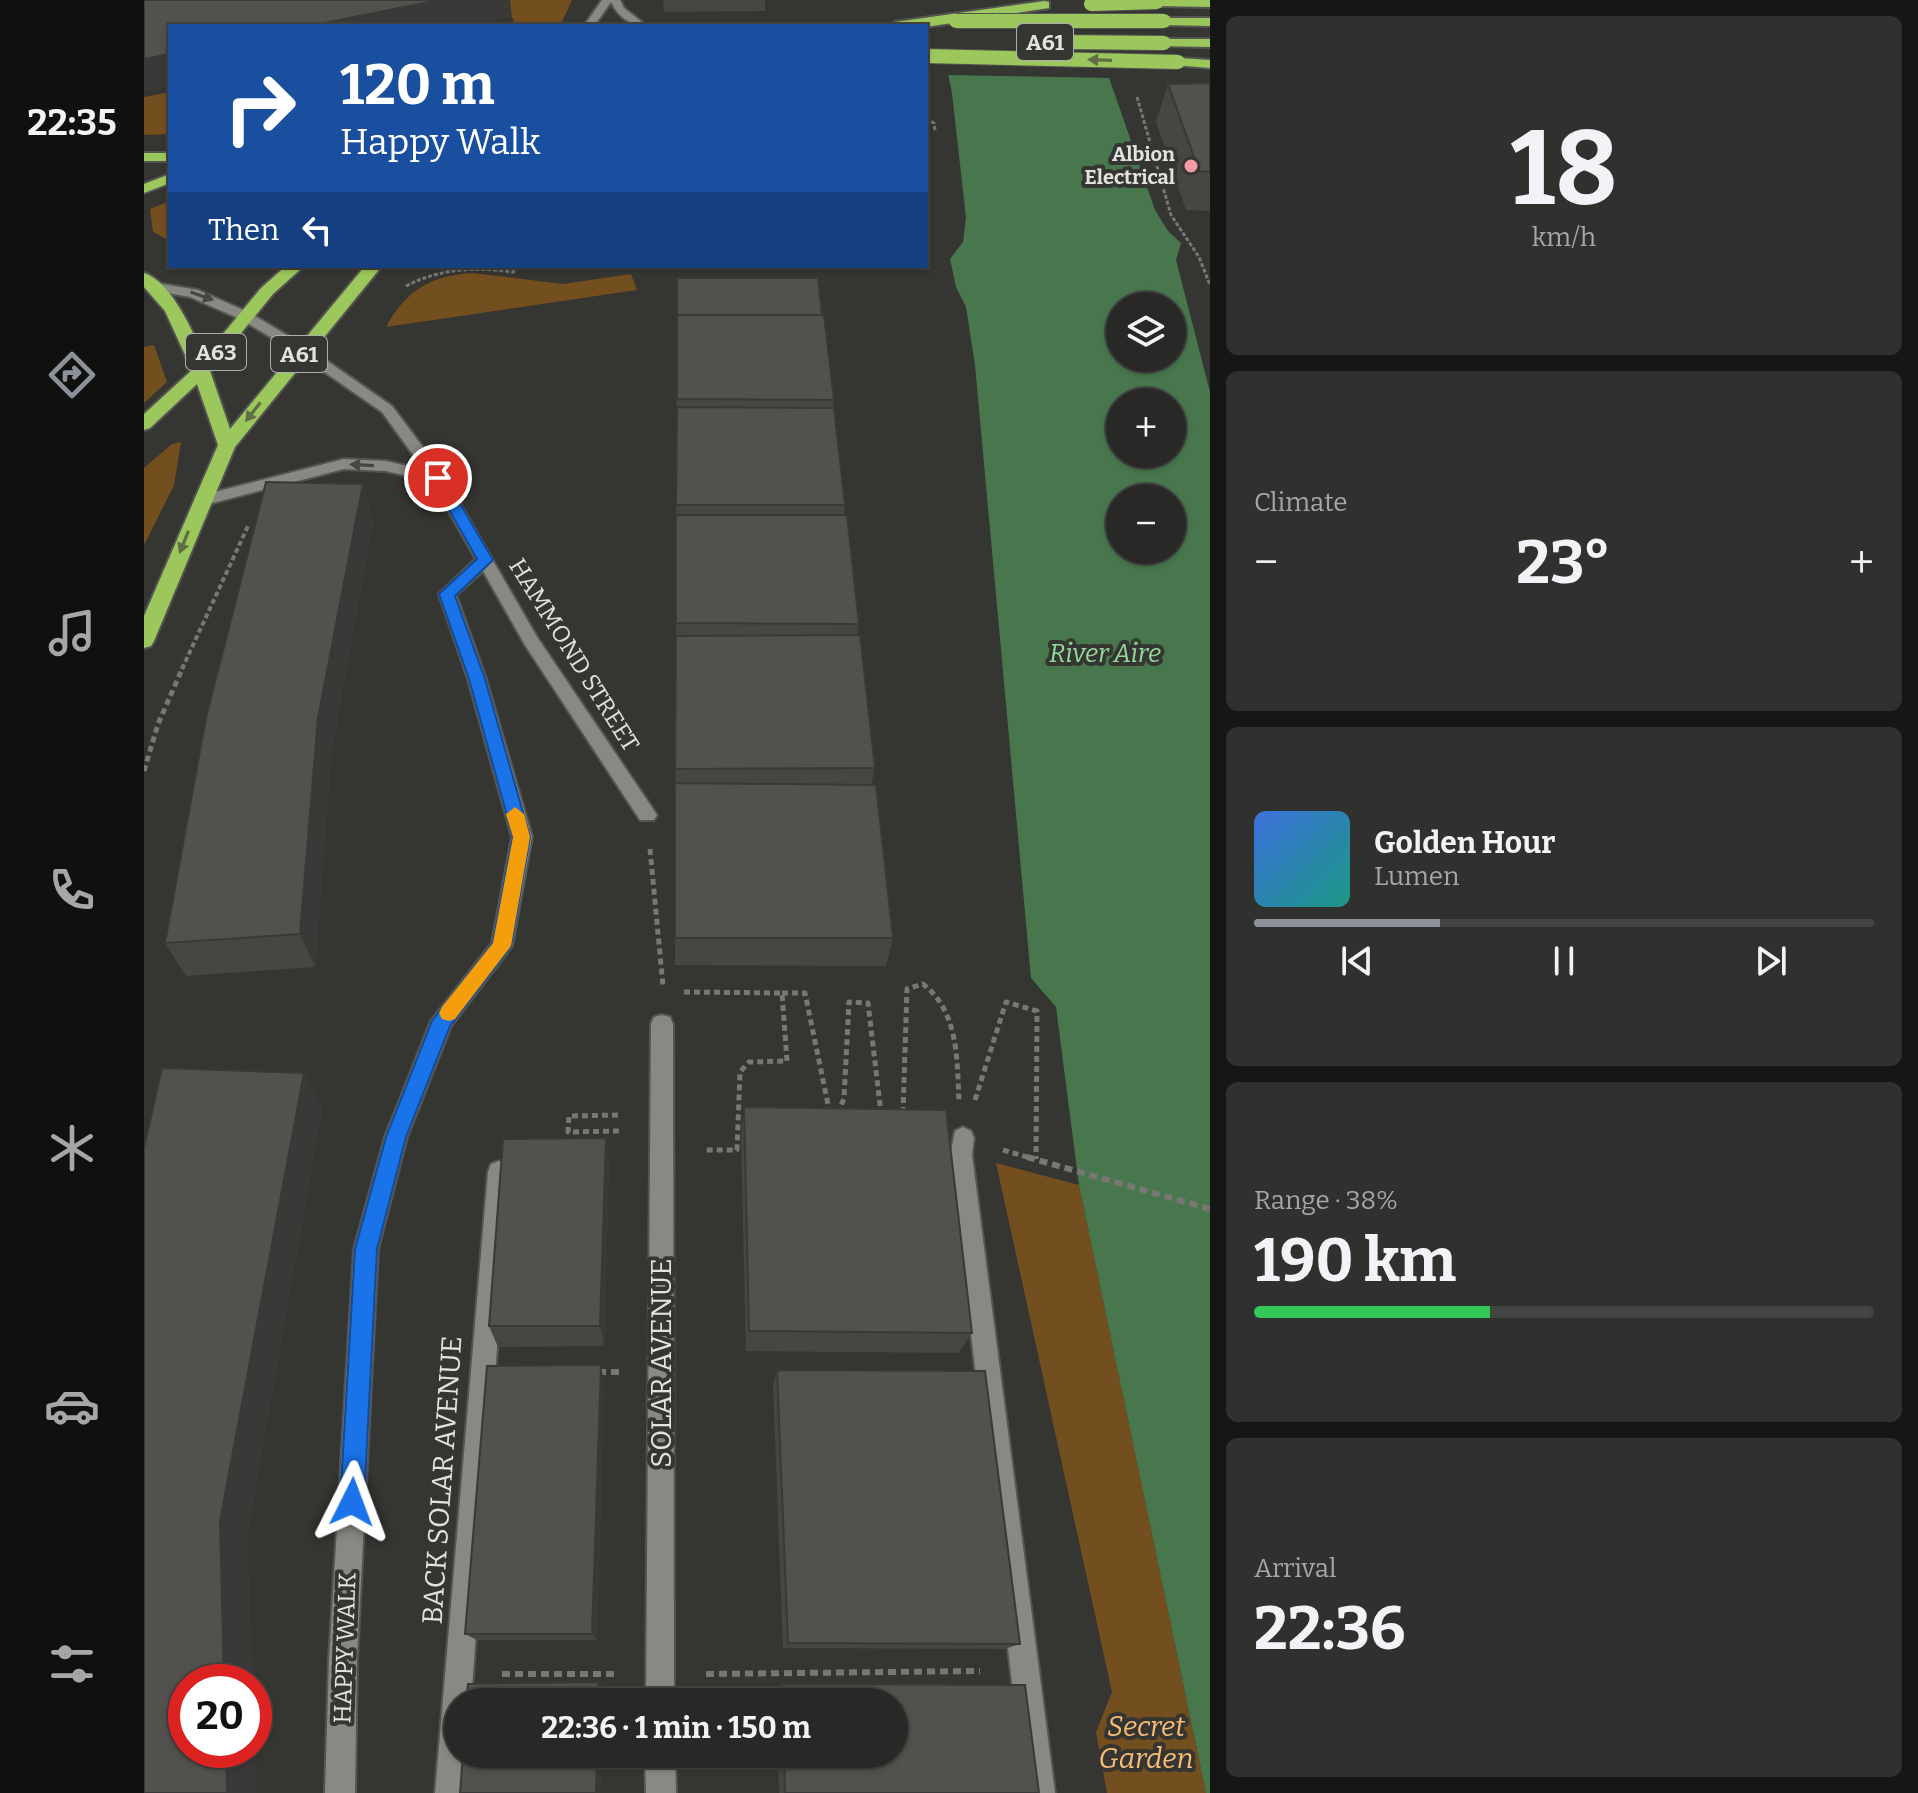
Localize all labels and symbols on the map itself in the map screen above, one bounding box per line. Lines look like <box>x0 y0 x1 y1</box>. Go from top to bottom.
road number: A61 <box>1017 24 1073 60</box>
one-way arrow <box>1087 53 1112 66</box>
place label: Albion Electrical <box>1085 142 1175 189</box>
marker: Albion Electrical <box>1182 157 1200 175</box>
one-way arrow <box>190 291 214 303</box>
road number: A63 <box>186 334 246 370</box>
road number: A61 <box>271 336 327 372</box>
one-way arrow <box>245 402 262 422</box>
pin <box>404 444 472 512</box>
one-way arrow <box>349 458 374 471</box>
one-way arrow <box>177 530 190 554</box>
street label: HAMMOND STREET <box>503 553 645 757</box>
water label: River Aire <box>1049 638 1161 669</box>
street label: SOLAR AVENUE <box>645 1258 678 1468</box>
street label: BACK SOLAR AVENUE <box>415 1335 469 1625</box>
position arrow <box>310 1460 394 1544</box>
street label: HAPPY WALK <box>328 1572 362 1724</box>
speed limit sign: 20 <box>168 1664 272 1768</box>
park label: Secret Garden <box>1099 1710 1193 1775</box>

